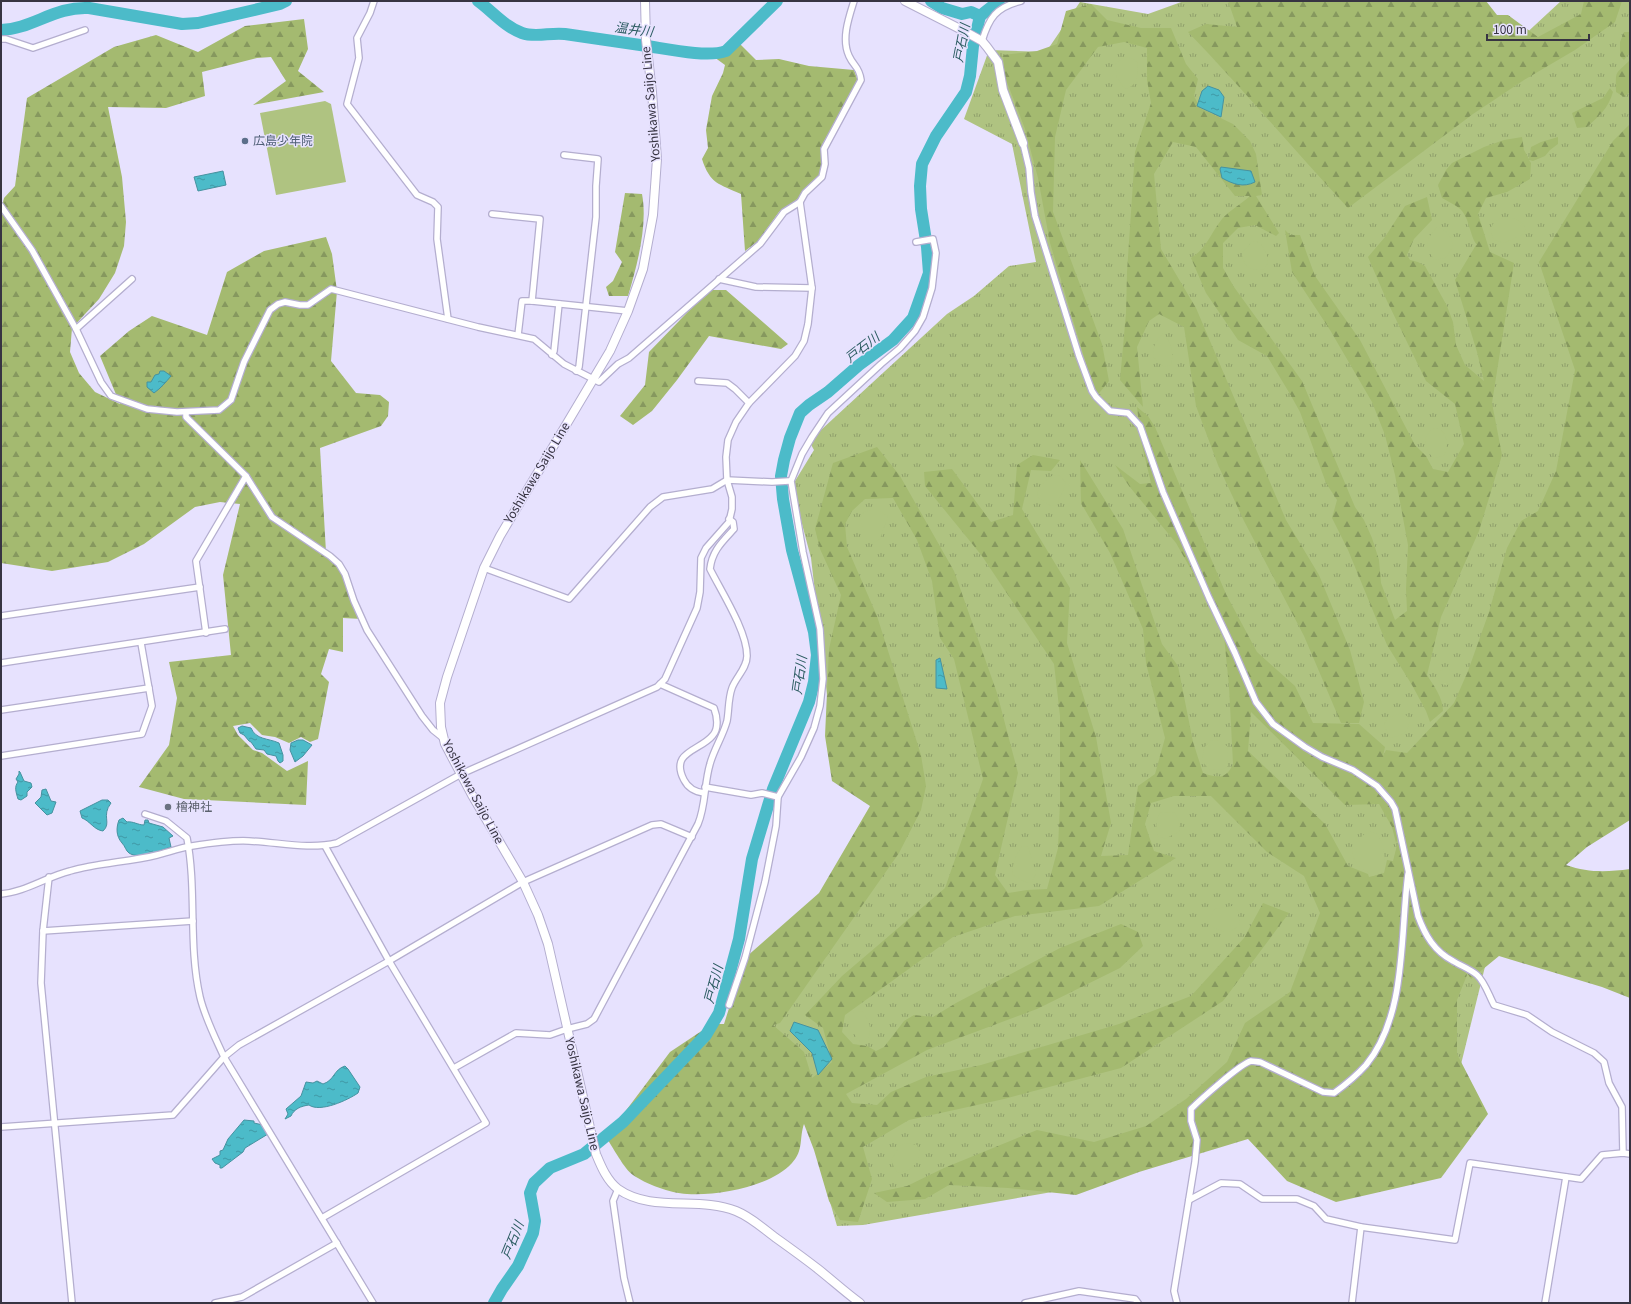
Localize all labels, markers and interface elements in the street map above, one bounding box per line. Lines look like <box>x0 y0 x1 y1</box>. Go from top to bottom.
scale bar <box>1487 16 1589 42</box>
water label: 温井川 <box>614 17 657 41</box>
water label: 戸石川 <box>947 20 974 64</box>
text: 100 m <box>1493 20 1527 37</box>
street label: Yoshikawa Saijo Line <box>636 45 663 163</box>
place label: 広島少年院 <box>253 131 313 148</box>
marker: 広島少年院 <box>240 136 250 146</box>
water label: 戸石川 <box>840 326 884 366</box>
street label: Yoshikawa Saijo Line <box>498 418 573 527</box>
water label: 戸石川 <box>786 652 811 696</box>
street label: Yoshikawa Saijo Line <box>439 735 509 847</box>
place label: 檜神社 <box>176 797 212 814</box>
marker: 檜神社 <box>163 802 173 812</box>
water label: 戸石川 <box>698 961 727 1005</box>
street label: Yoshikawa Saijo Line <box>562 1034 605 1152</box>
water label: 戸石川 <box>495 1216 528 1261</box>

